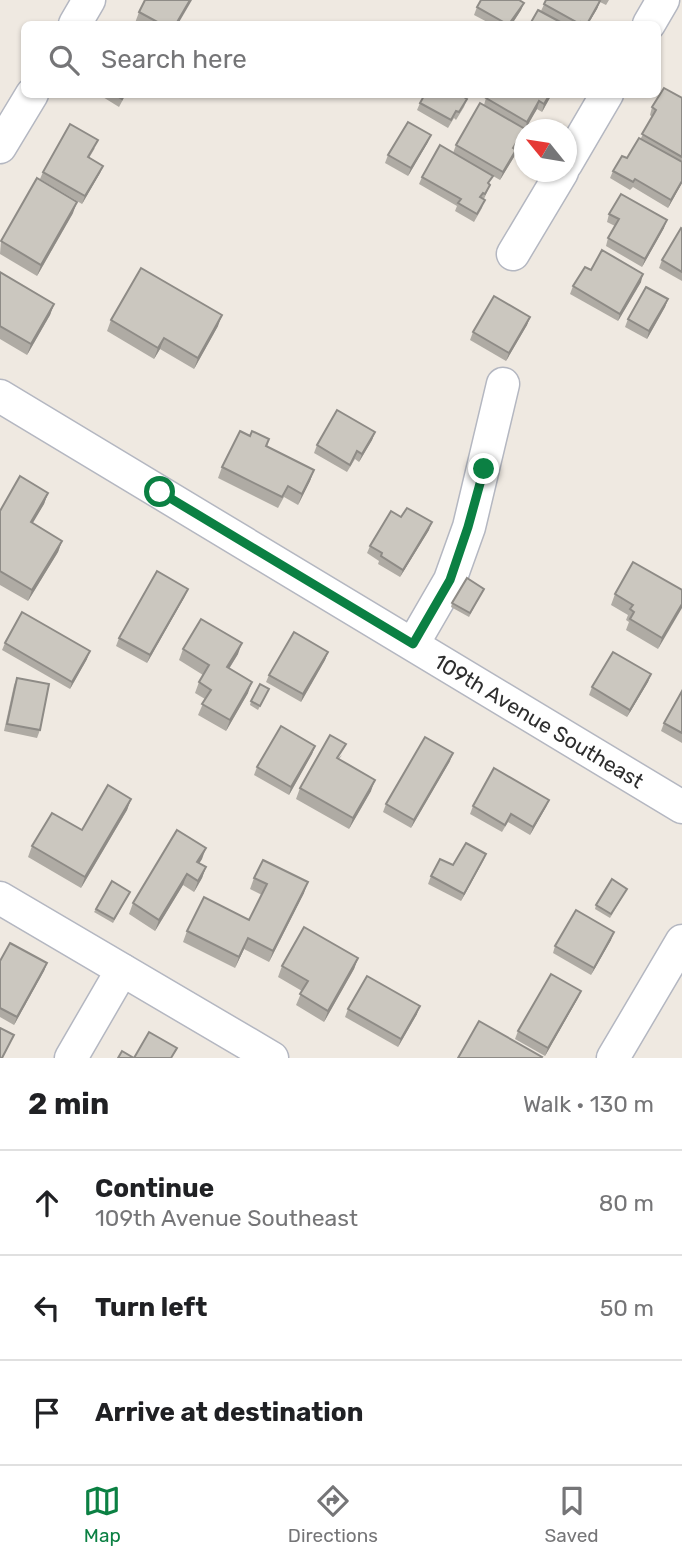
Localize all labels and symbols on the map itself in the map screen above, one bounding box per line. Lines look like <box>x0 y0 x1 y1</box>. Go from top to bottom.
north arrow <box>514 119 577 182</box>
route end <box>468 453 499 484</box>
route start <box>144 476 175 507</box>
street label: 109th Avenue Southeast <box>430 648 648 794</box>

